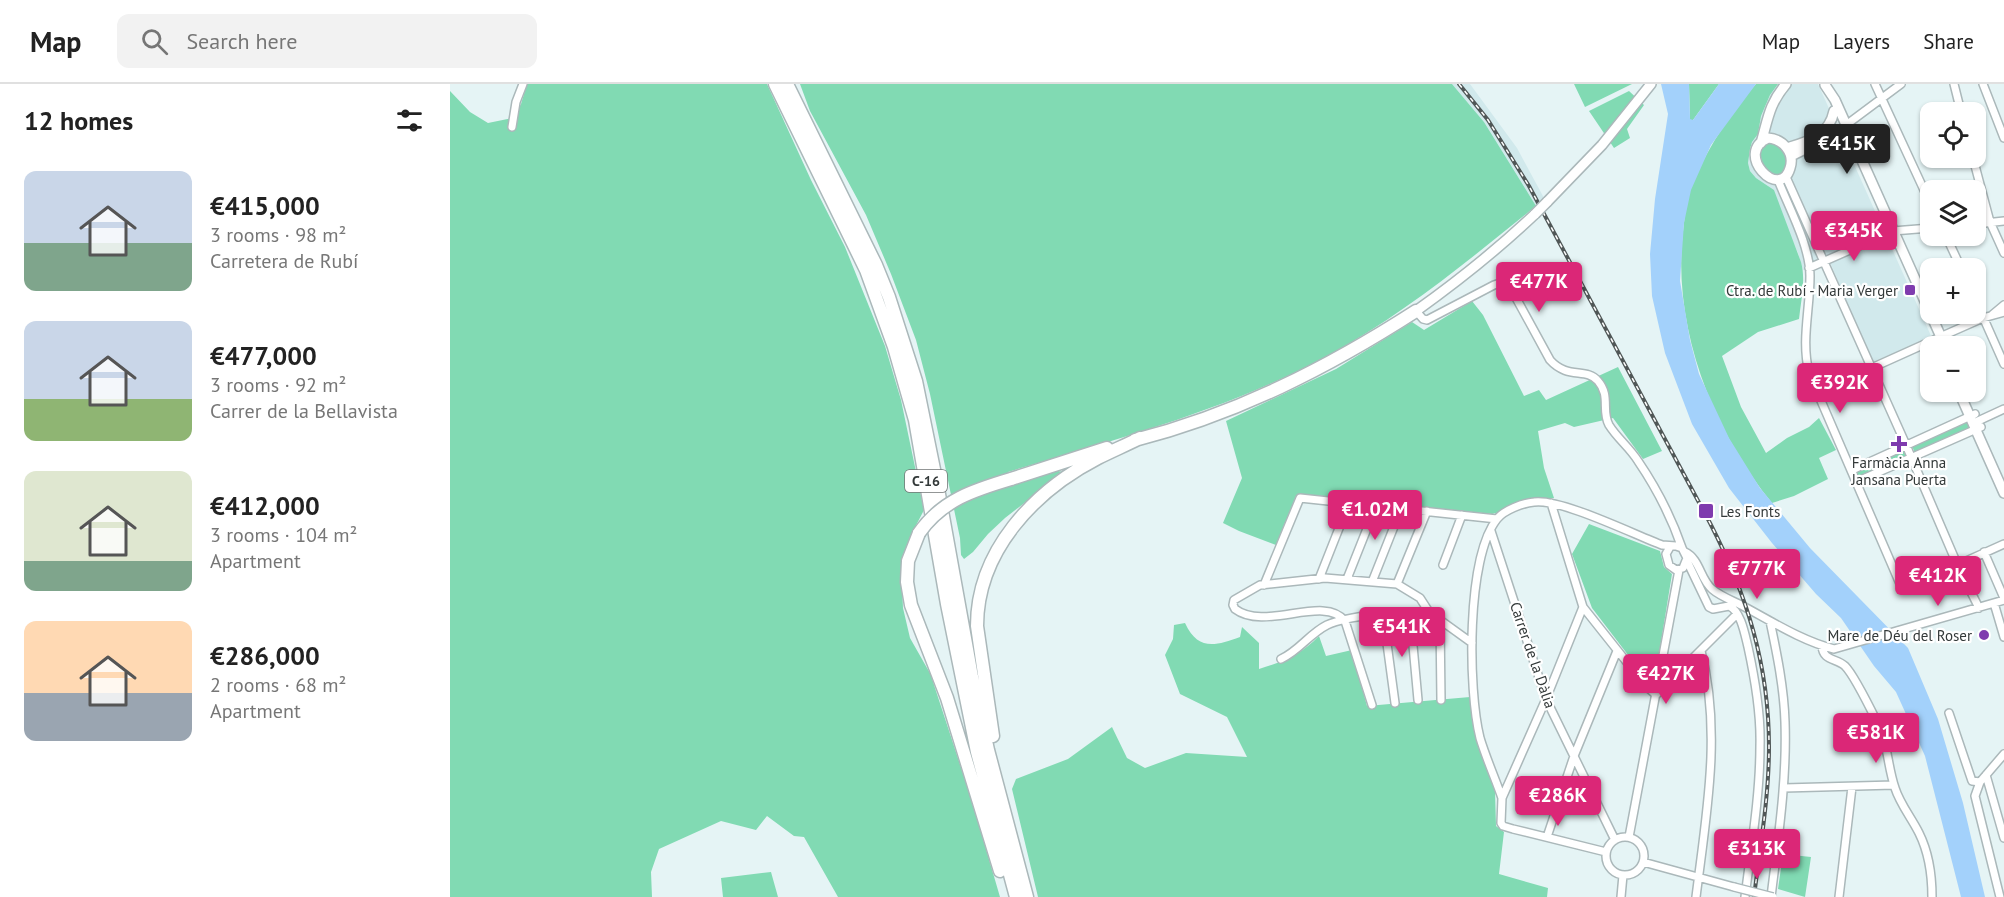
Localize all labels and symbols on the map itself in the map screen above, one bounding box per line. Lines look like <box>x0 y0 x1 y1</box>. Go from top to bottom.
pin: €415K <box>1805 124 1889 175</box>
pin: €345K <box>1812 211 1896 262</box>
pin: €477K <box>1497 262 1581 313</box>
place label: Ctra. de Rubí - Maria Verger <box>1726 281 1898 300</box>
marker: Ctra. de Rubí - Maria Verger <box>1903 283 1917 297</box>
pin: €392K <box>1798 363 1882 414</box>
marker: Farmàcia Anna Jansana Puerta <box>1892 437 1906 451</box>
place label: Farmàcia Anna Jansana Puerta <box>1850 453 1947 489</box>
road number: C-16 <box>905 470 947 492</box>
pin: €1.02M <box>1326 490 1424 541</box>
marker: Les Fonts <box>1697 502 1715 520</box>
place label: Les Fonts <box>1720 502 1780 521</box>
pin: €777K <box>1715 549 1799 600</box>
pin: €412K <box>1896 556 1980 607</box>
street label: Carrer de la Dàlia <box>1506 599 1560 711</box>
pin: €541K <box>1360 607 1444 658</box>
place label: Mare de Déu del Roser <box>1827 626 1972 645</box>
marker: Mare de Déu del Roser <box>1977 628 1991 642</box>
pin: €427K <box>1624 654 1708 705</box>
pin: €581K <box>1834 713 1918 764</box>
pin: €286K <box>1516 776 1600 827</box>
pin: €313K <box>1715 829 1799 880</box>

